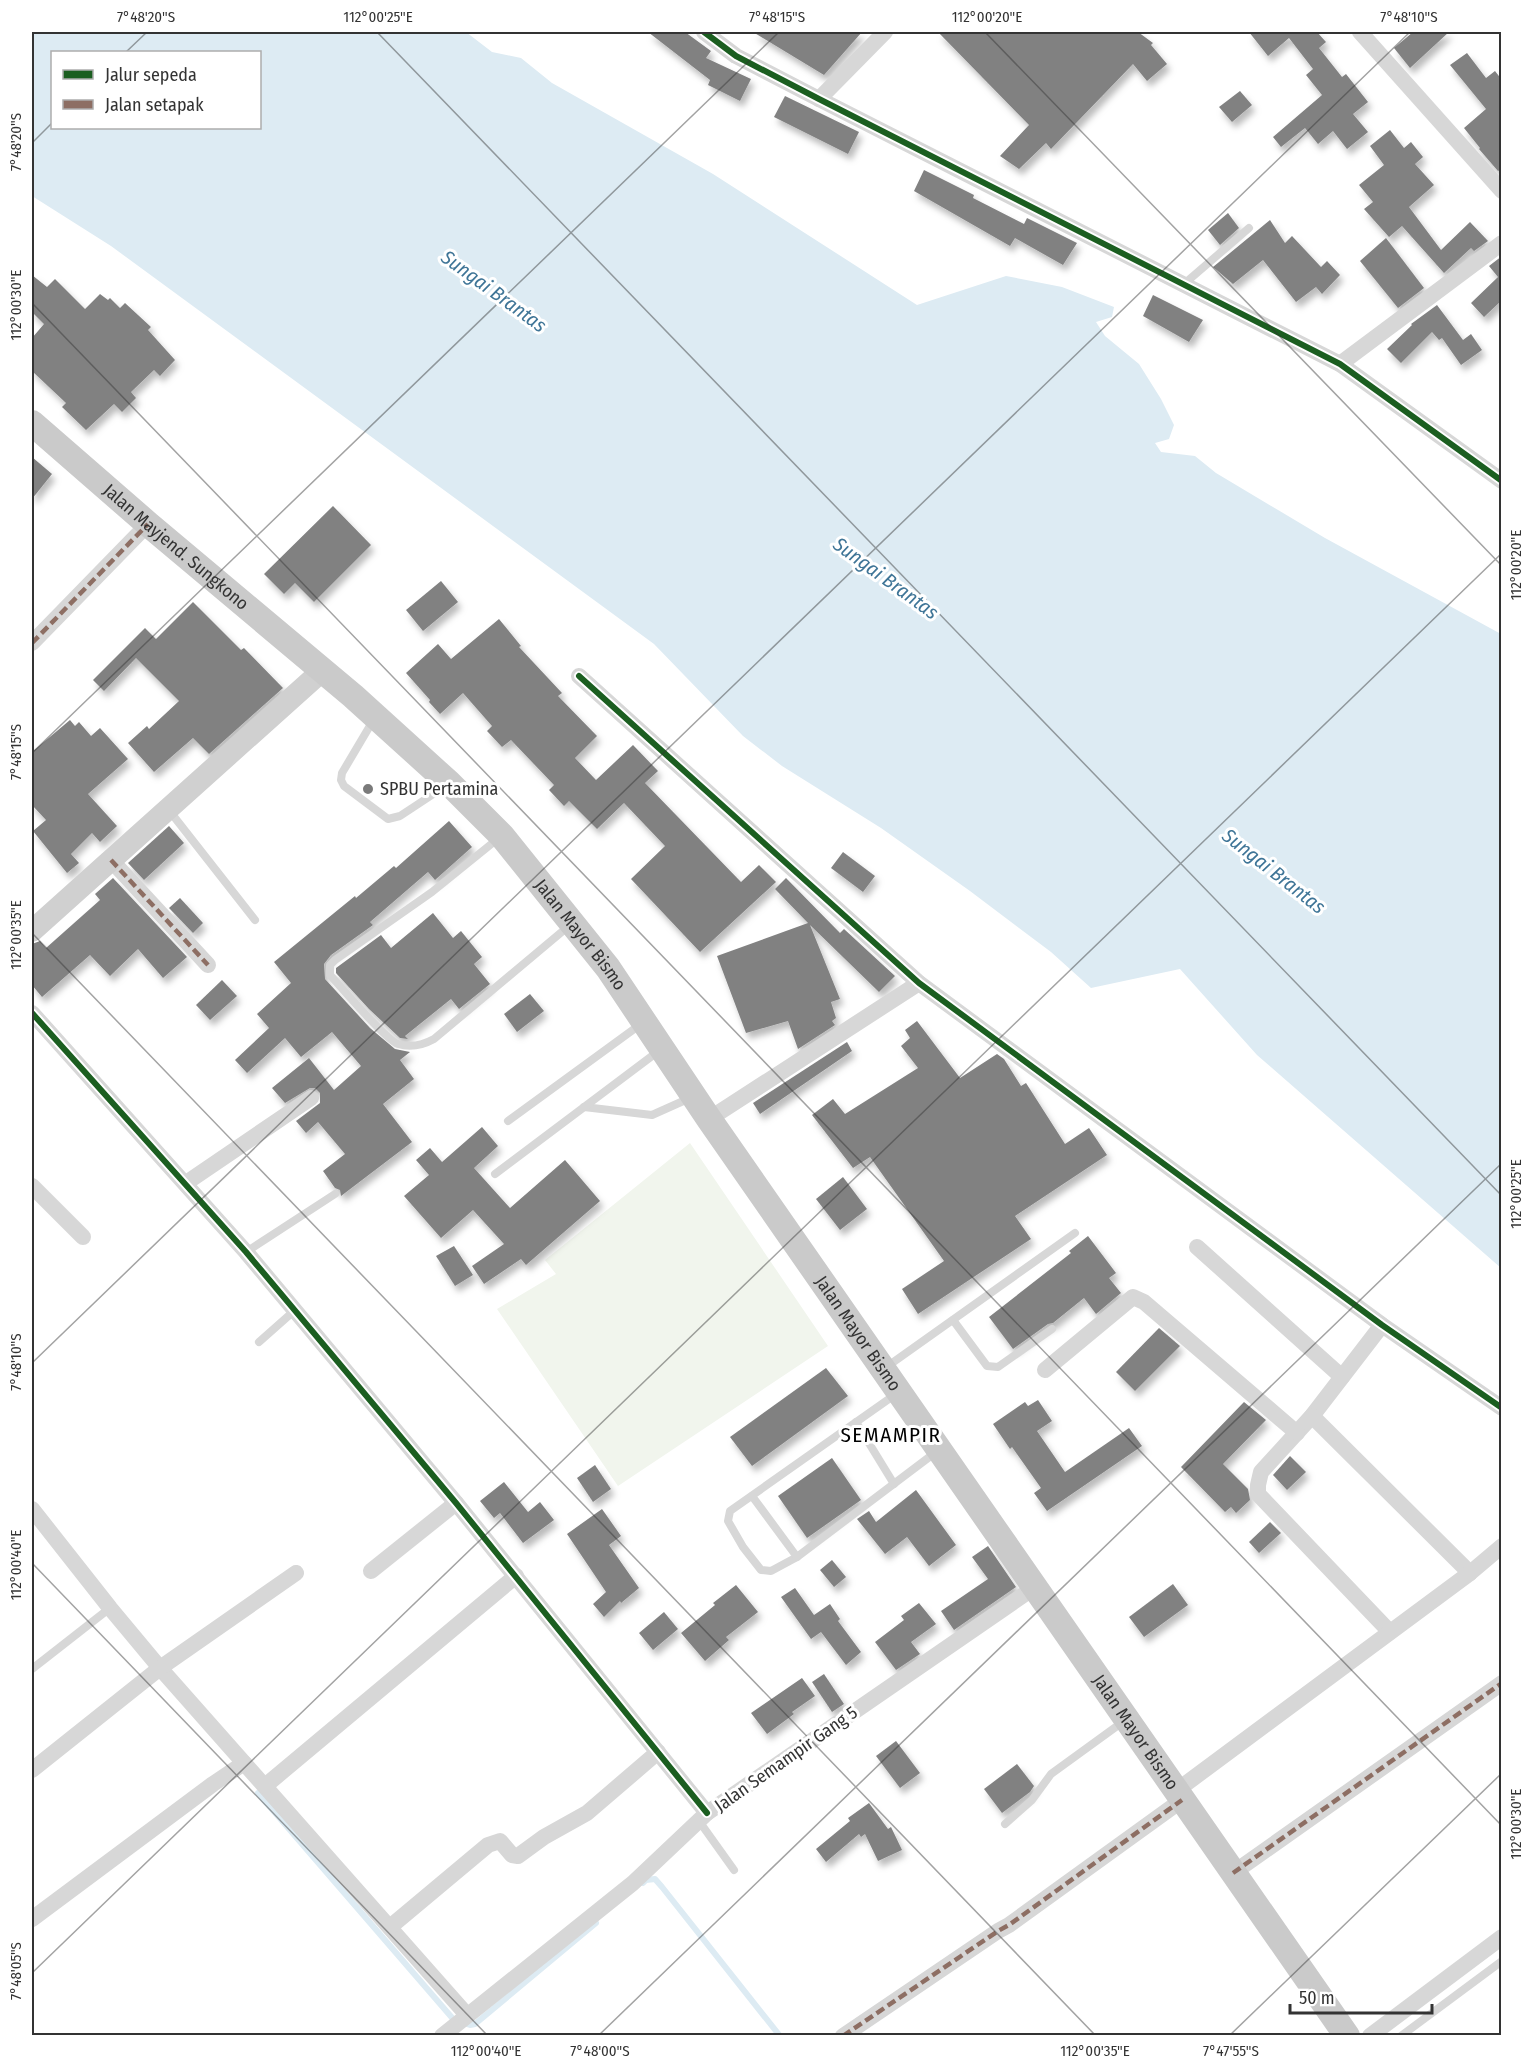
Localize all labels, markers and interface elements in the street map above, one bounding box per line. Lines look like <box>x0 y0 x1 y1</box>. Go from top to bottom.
text: 7°48'20"S <box>117 8 175 26</box>
text: 112°00'25"E <box>343 8 413 26</box>
text: 7°48'15"S <box>749 8 805 26</box>
text: 112°00'20"E <box>952 8 1022 26</box>
text: 7°48'10"S <box>1380 8 1438 26</box>
legend <box>51 51 261 129</box>
text: Jalur sepeda <box>105 64 197 86</box>
text: Jalan setapak <box>105 94 204 116</box>
text: 7°48'20"S <box>7 113 25 171</box>
water label: Sungai Brantas <box>436 244 552 338</box>
text: 112°00'30"E <box>7 270 25 340</box>
street label: Jalan Mayjend. Sungkono <box>99 479 253 615</box>
text: 112°00'20"E <box>1507 530 1525 600</box>
water label: Sungai Brantas <box>828 531 944 625</box>
text: 7°48'15"S <box>7 724 25 780</box>
place label: SPBU Pertamina <box>380 778 498 800</box>
marker: SPBU Pertamina <box>361 782 375 796</box>
water label: Sungai Brantas <box>1217 823 1331 919</box>
street label: Jalan Mayor Bismo <box>530 875 631 995</box>
text: 112°00'35"E <box>7 900 25 970</box>
text: 112°00'25"E <box>1507 1159 1525 1229</box>
street label: Jalan Mayor Bismo <box>810 1271 906 1395</box>
text: 7°48'10"S <box>7 1333 25 1391</box>
district label: SEMAMPIR <box>840 1422 942 1448</box>
text: 112°00'40"E <box>7 1530 25 1600</box>
street label: Jalan Mayor Bismo <box>1088 1670 1183 1794</box>
street label: Jalan Semampir Gang 5 <box>710 1701 862 1817</box>
text: 112°00'30"E <box>1507 1789 1525 1859</box>
text: 7°48'05"S <box>7 1942 25 2000</box>
scale bar <box>1290 1977 1432 2015</box>
text: 50 m <box>1299 1987 1335 2009</box>
text: 112°00'40"E <box>451 2042 521 2060</box>
text: 7°48'00"S <box>570 2042 630 2060</box>
text: 112°00'35"E <box>1060 2042 1130 2060</box>
text: 7°47'55"S <box>1203 2042 1259 2060</box>

